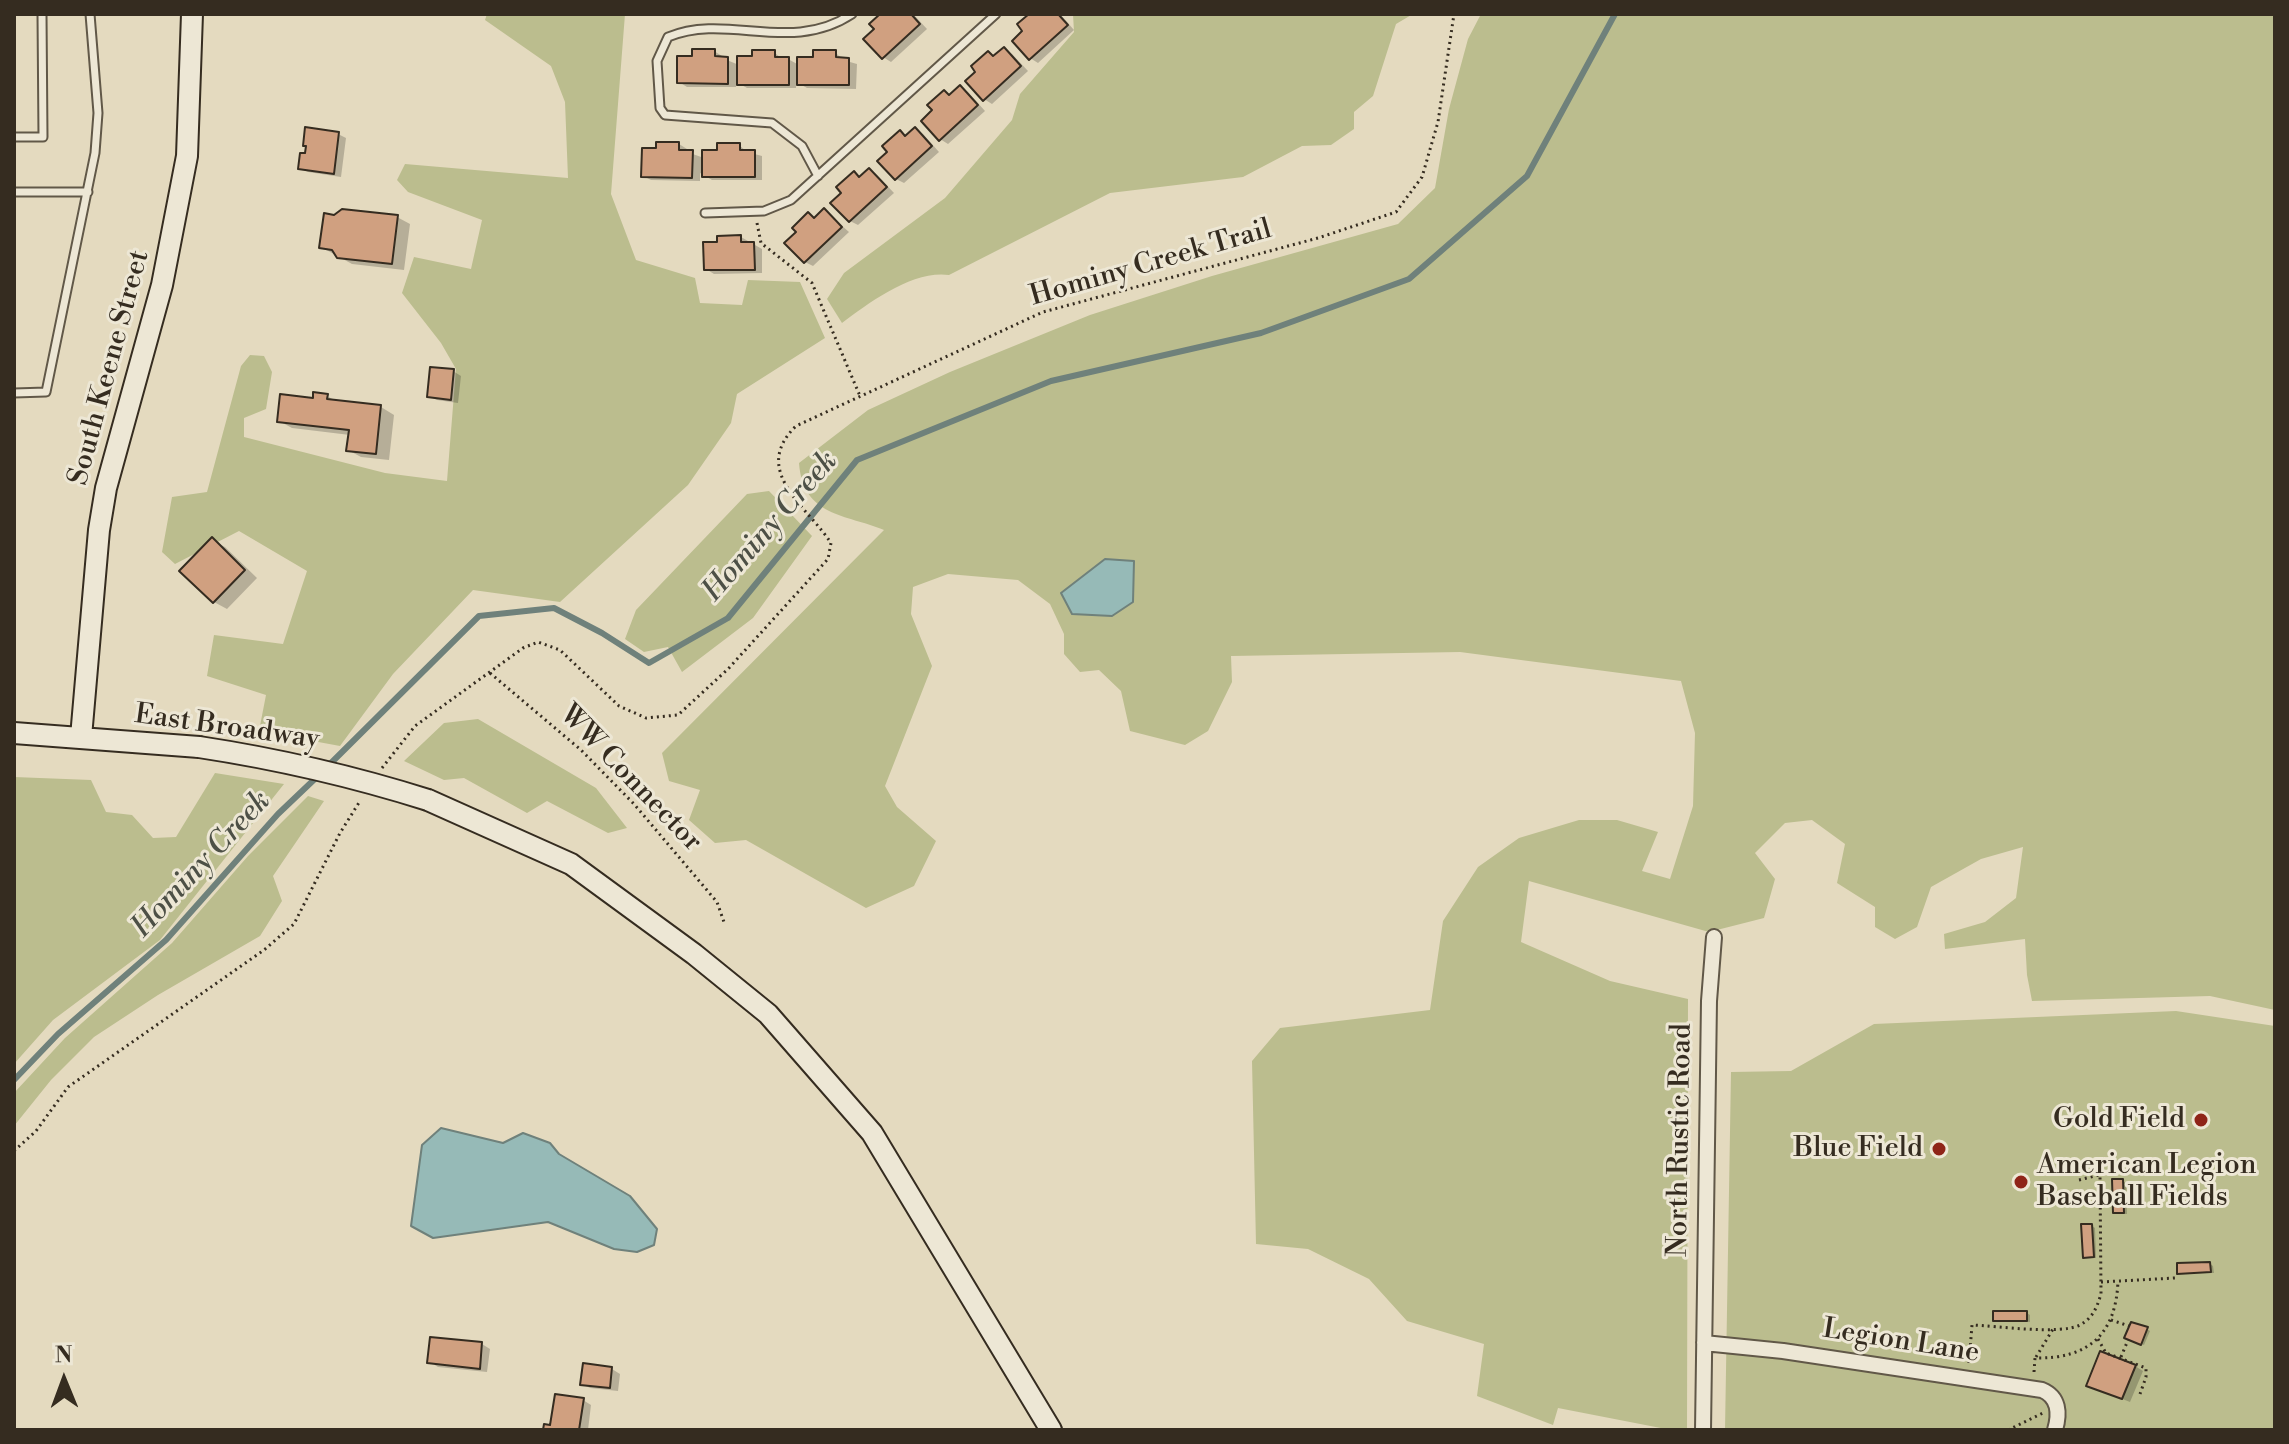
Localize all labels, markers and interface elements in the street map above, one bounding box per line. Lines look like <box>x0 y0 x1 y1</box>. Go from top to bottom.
street label: Hominy Creek Trail <box>1026 213 1276 315</box>
street label: South Keene Street <box>62 247 158 489</box>
water label: Hominy Creek <box>696 444 846 610</box>
street label: East Broadway <box>132 698 322 758</box>
street label: WW Connector <box>552 699 708 859</box>
water label: Hominy Creek <box>125 784 279 946</box>
street label: North Rustic Road <box>1662 1023 1700 1257</box>
place label: Gold Field <box>2053 1103 2185 1137</box>
marker: Gold Field <box>2192 1111 2210 1129</box>
place label: Blue Field <box>1794 1132 1923 1166</box>
marker: Blue Field <box>1930 1140 1948 1158</box>
place label: American Legion Baseball Fields <box>2037 1149 2256 1215</box>
marker: American Legion Baseball Fields <box>2012 1173 2030 1191</box>
street label: Legion Lane <box>1820 1313 1982 1371</box>
north arrow <box>24 1340 104 1420</box>
text: N <box>55 1342 73 1369</box>

